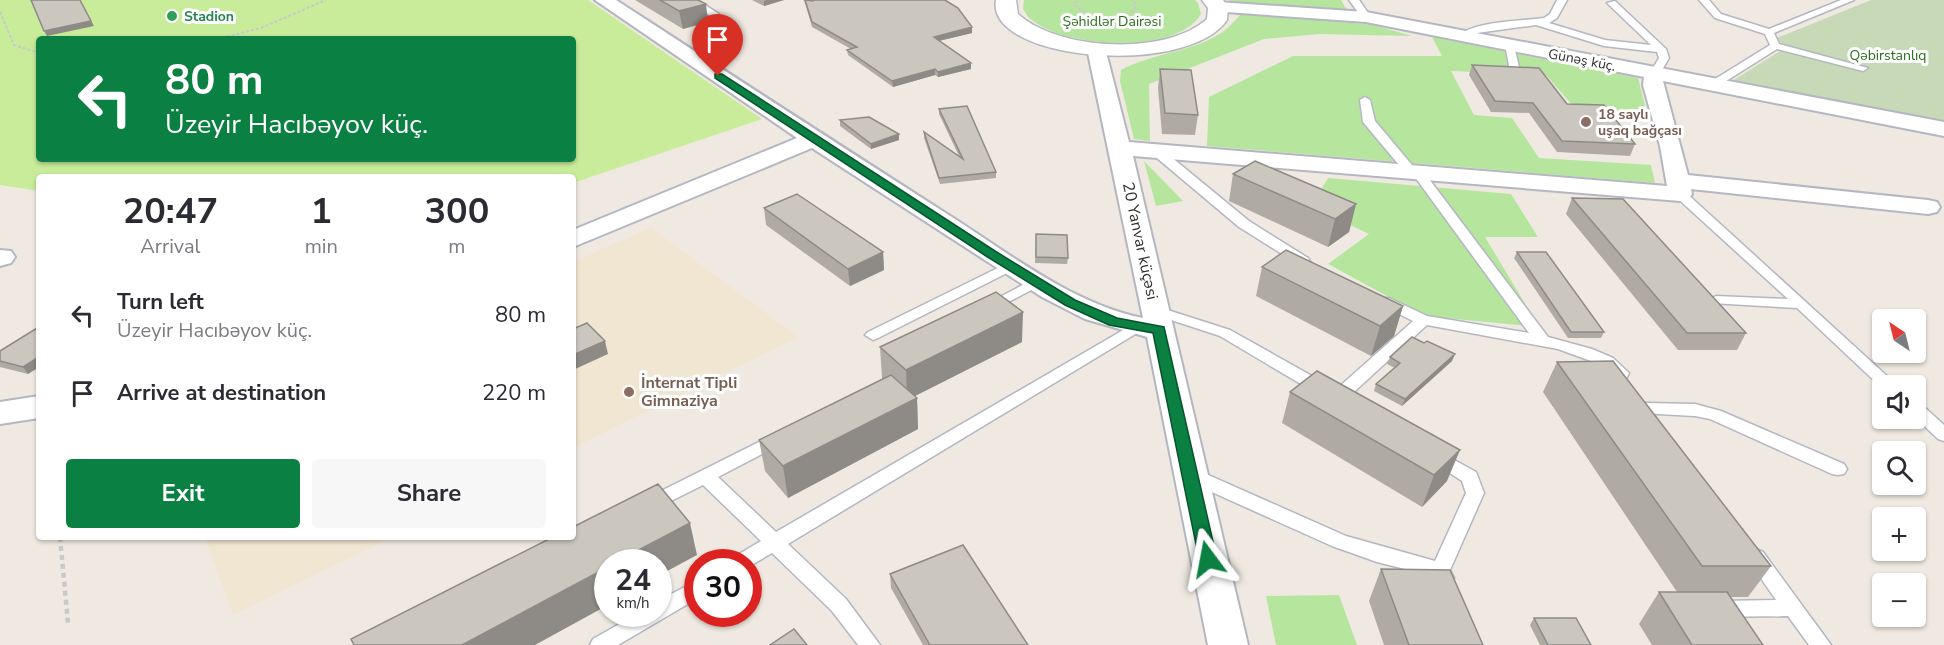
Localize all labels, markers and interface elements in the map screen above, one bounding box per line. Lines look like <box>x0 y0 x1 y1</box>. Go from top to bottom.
place label: Stadion <box>184 7 234 26</box>
marker: Stadion <box>165 9 179 23</box>
park label: Şəhidlər Dairəsi <box>1063 12 1161 31</box>
pin <box>692 14 743 76</box>
icon: arrive <box>701 23 734 56</box>
street label: Günəş küç. <box>1547 44 1617 76</box>
park label: Qəbirstanlıq <box>1849 46 1927 65</box>
text: 80 m <box>165 52 264 109</box>
icon: left <box>66 60 144 138</box>
place label: 18 saylı uşaq bağçası <box>1598 105 1682 140</box>
text: Üzeyir Hacıbəyov küç. <box>165 106 428 143</box>
marker: 18 saylı uşaq bağçası <box>1579 115 1593 129</box>
street label: 20 Yanvar küçəsi <box>1117 180 1163 302</box>
text: 20:47 <box>123 187 218 236</box>
text: 1 <box>310 187 332 236</box>
text: 300 <box>424 187 489 236</box>
text: Arrival <box>140 233 200 260</box>
text: min <box>305 233 338 260</box>
text: m <box>448 233 465 260</box>
text: Turn left <box>117 287 204 317</box>
icon: left <box>66 299 99 332</box>
text: 80 m <box>495 300 546 330</box>
north arrow <box>1872 309 1926 363</box>
map controls <box>1872 309 1926 627</box>
text: Üzeyir Hacıbəyov küç. <box>117 317 312 344</box>
place label: İnternat Tipli Gimnaziya <box>641 372 737 412</box>
button: sound <box>1872 375 1926 429</box>
icon: arrive <box>66 377 99 410</box>
text: Arrive at destination <box>117 378 326 408</box>
text: 220 m <box>482 378 546 408</box>
marker: İnternat Tipli Gimnaziya <box>622 385 636 399</box>
button: search <box>1872 441 1926 495</box>
button: Exit <box>66 459 300 528</box>
button: Share <box>312 459 546 528</box>
button: + <box>1872 507 1926 561</box>
position arrow <box>1176 527 1240 591</box>
speed limit sign: 30 <box>684 549 762 627</box>
text: 24 <box>615 560 651 601</box>
button: − <box>1872 573 1926 627</box>
text: km/h <box>616 593 650 613</box>

